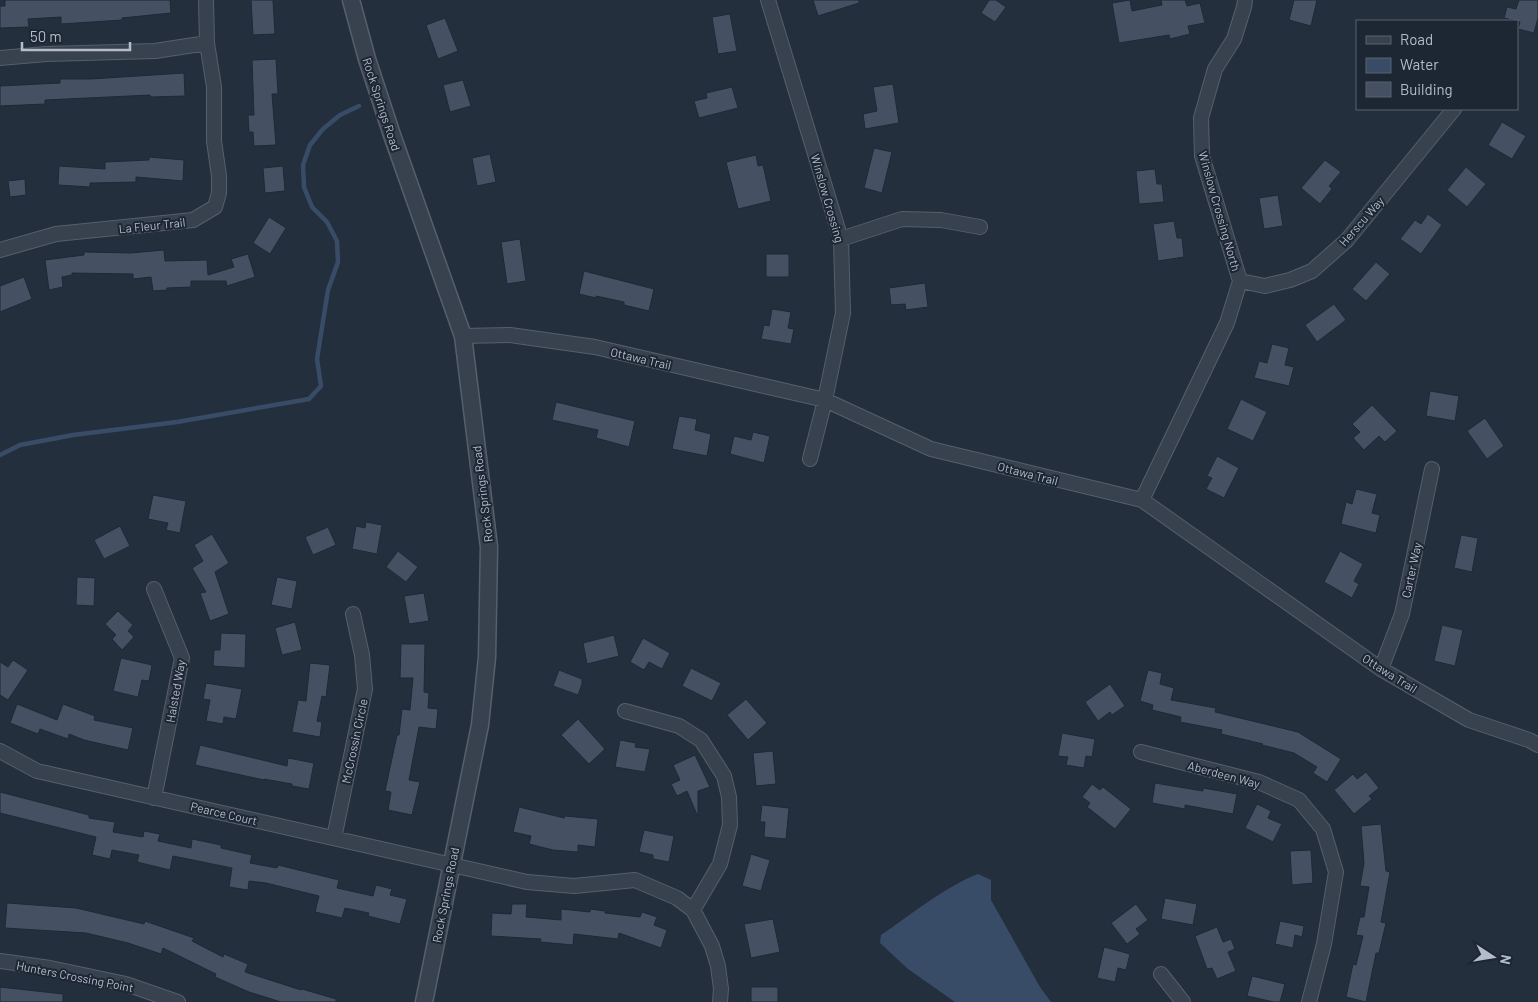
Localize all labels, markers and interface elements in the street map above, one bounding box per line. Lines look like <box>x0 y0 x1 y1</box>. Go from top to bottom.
scale bar <box>22 20 130 52</box>
legend <box>1356 20 1518 110</box>
text: 50 m <box>30 27 62 45</box>
text: Road <box>1400 30 1433 48</box>
text: Water <box>1400 55 1439 73</box>
street label: Rock Springs Road <box>360 56 404 152</box>
text: Building <box>1400 80 1453 98</box>
street label: Winslow Crossing North <box>1196 150 1244 272</box>
street label: Winslow Crossing <box>809 152 847 244</box>
street label: Herscu Way <box>1336 193 1387 249</box>
street label: La Fleur Trail <box>118 215 186 235</box>
street label: Ottawa Trail <box>609 344 673 372</box>
street label: Rock Springs Road <box>469 445 495 543</box>
street label: Ottawa Trail <box>996 459 1060 487</box>
street label: Carter Way <box>1398 540 1424 599</box>
street label: Ottawa Trail <box>1360 651 1420 695</box>
street label: Halsted Way <box>163 658 187 724</box>
street label: McCrossin Circle <box>338 697 370 785</box>
street label: Aberdeen Way <box>1186 758 1262 790</box>
street label: Pearce Court <box>189 799 259 827</box>
street label: Rock Springs Road <box>429 846 461 944</box>
north arrow <box>1468 932 1518 982</box>
text: N <box>1497 953 1515 966</box>
street label: Hunters Crossing Point <box>15 958 135 994</box>

